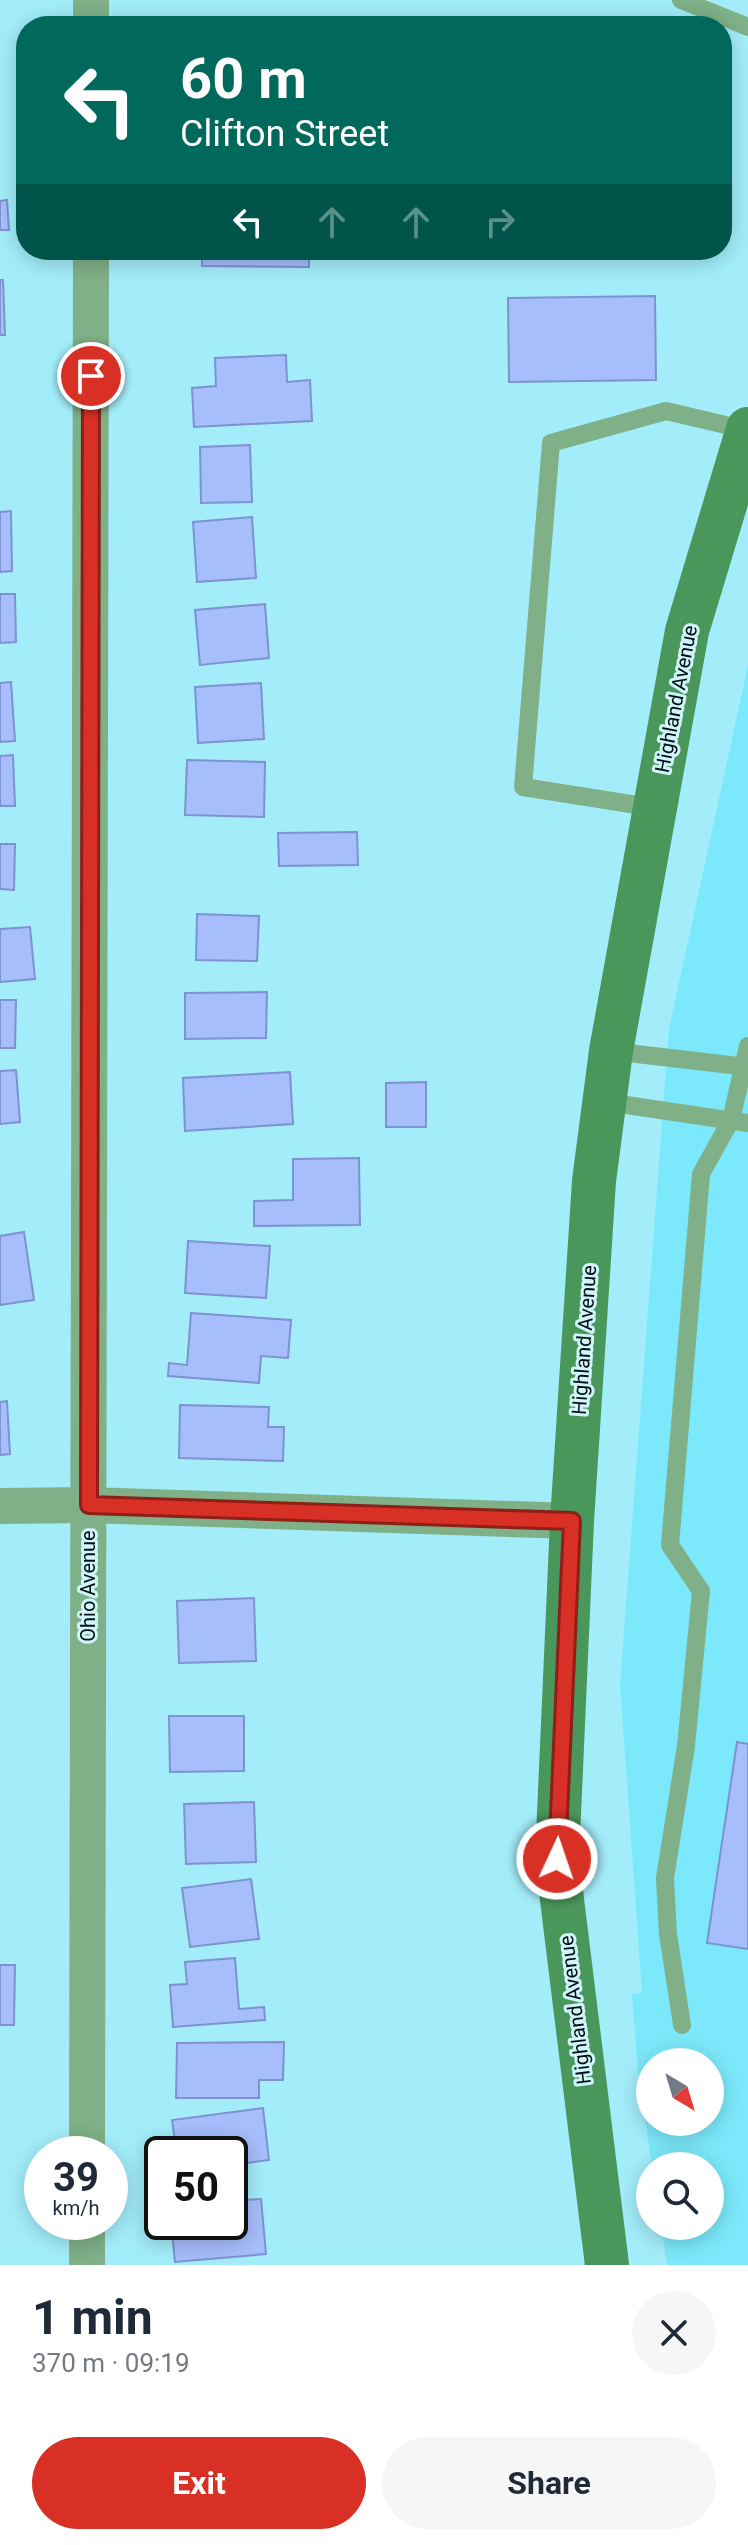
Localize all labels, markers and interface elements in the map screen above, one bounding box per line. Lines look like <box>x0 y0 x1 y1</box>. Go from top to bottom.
text: 60 m <box>180 46 307 112</box>
icon: left <box>48 48 152 152</box>
text: Clifton Street <box>180 113 389 155</box>
icon: left <box>226 200 270 244</box>
icon: ahead <box>310 200 354 244</box>
icon: ahead <box>394 200 438 244</box>
icon: right <box>478 200 522 244</box>
pin <box>57 342 125 410</box>
icon: arrive <box>69 354 113 398</box>
street label: Highland Avenue <box>650 623 702 775</box>
street label: Highland Avenue <box>567 1264 601 1416</box>
street label: Ohio Avenue <box>76 1530 100 1642</box>
position arrow <box>515 1817 599 1901</box>
street label: Highland Avenue <box>554 1934 596 2086</box>
north arrow <box>636 2048 724 2136</box>
map controls <box>636 2048 724 2240</box>
speed limit sign: 50 <box>144 2136 248 2240</box>
button: search <box>636 2152 724 2240</box>
text: 39 <box>53 2154 99 2201</box>
text: km/h <box>53 2196 99 2220</box>
text: 1 min <box>32 2289 153 2346</box>
button: close <box>632 2291 716 2375</box>
text: 370 m · 09:19 <box>32 2348 190 2378</box>
button: Exit <box>32 2437 366 2529</box>
button: Share <box>382 2437 716 2529</box>

